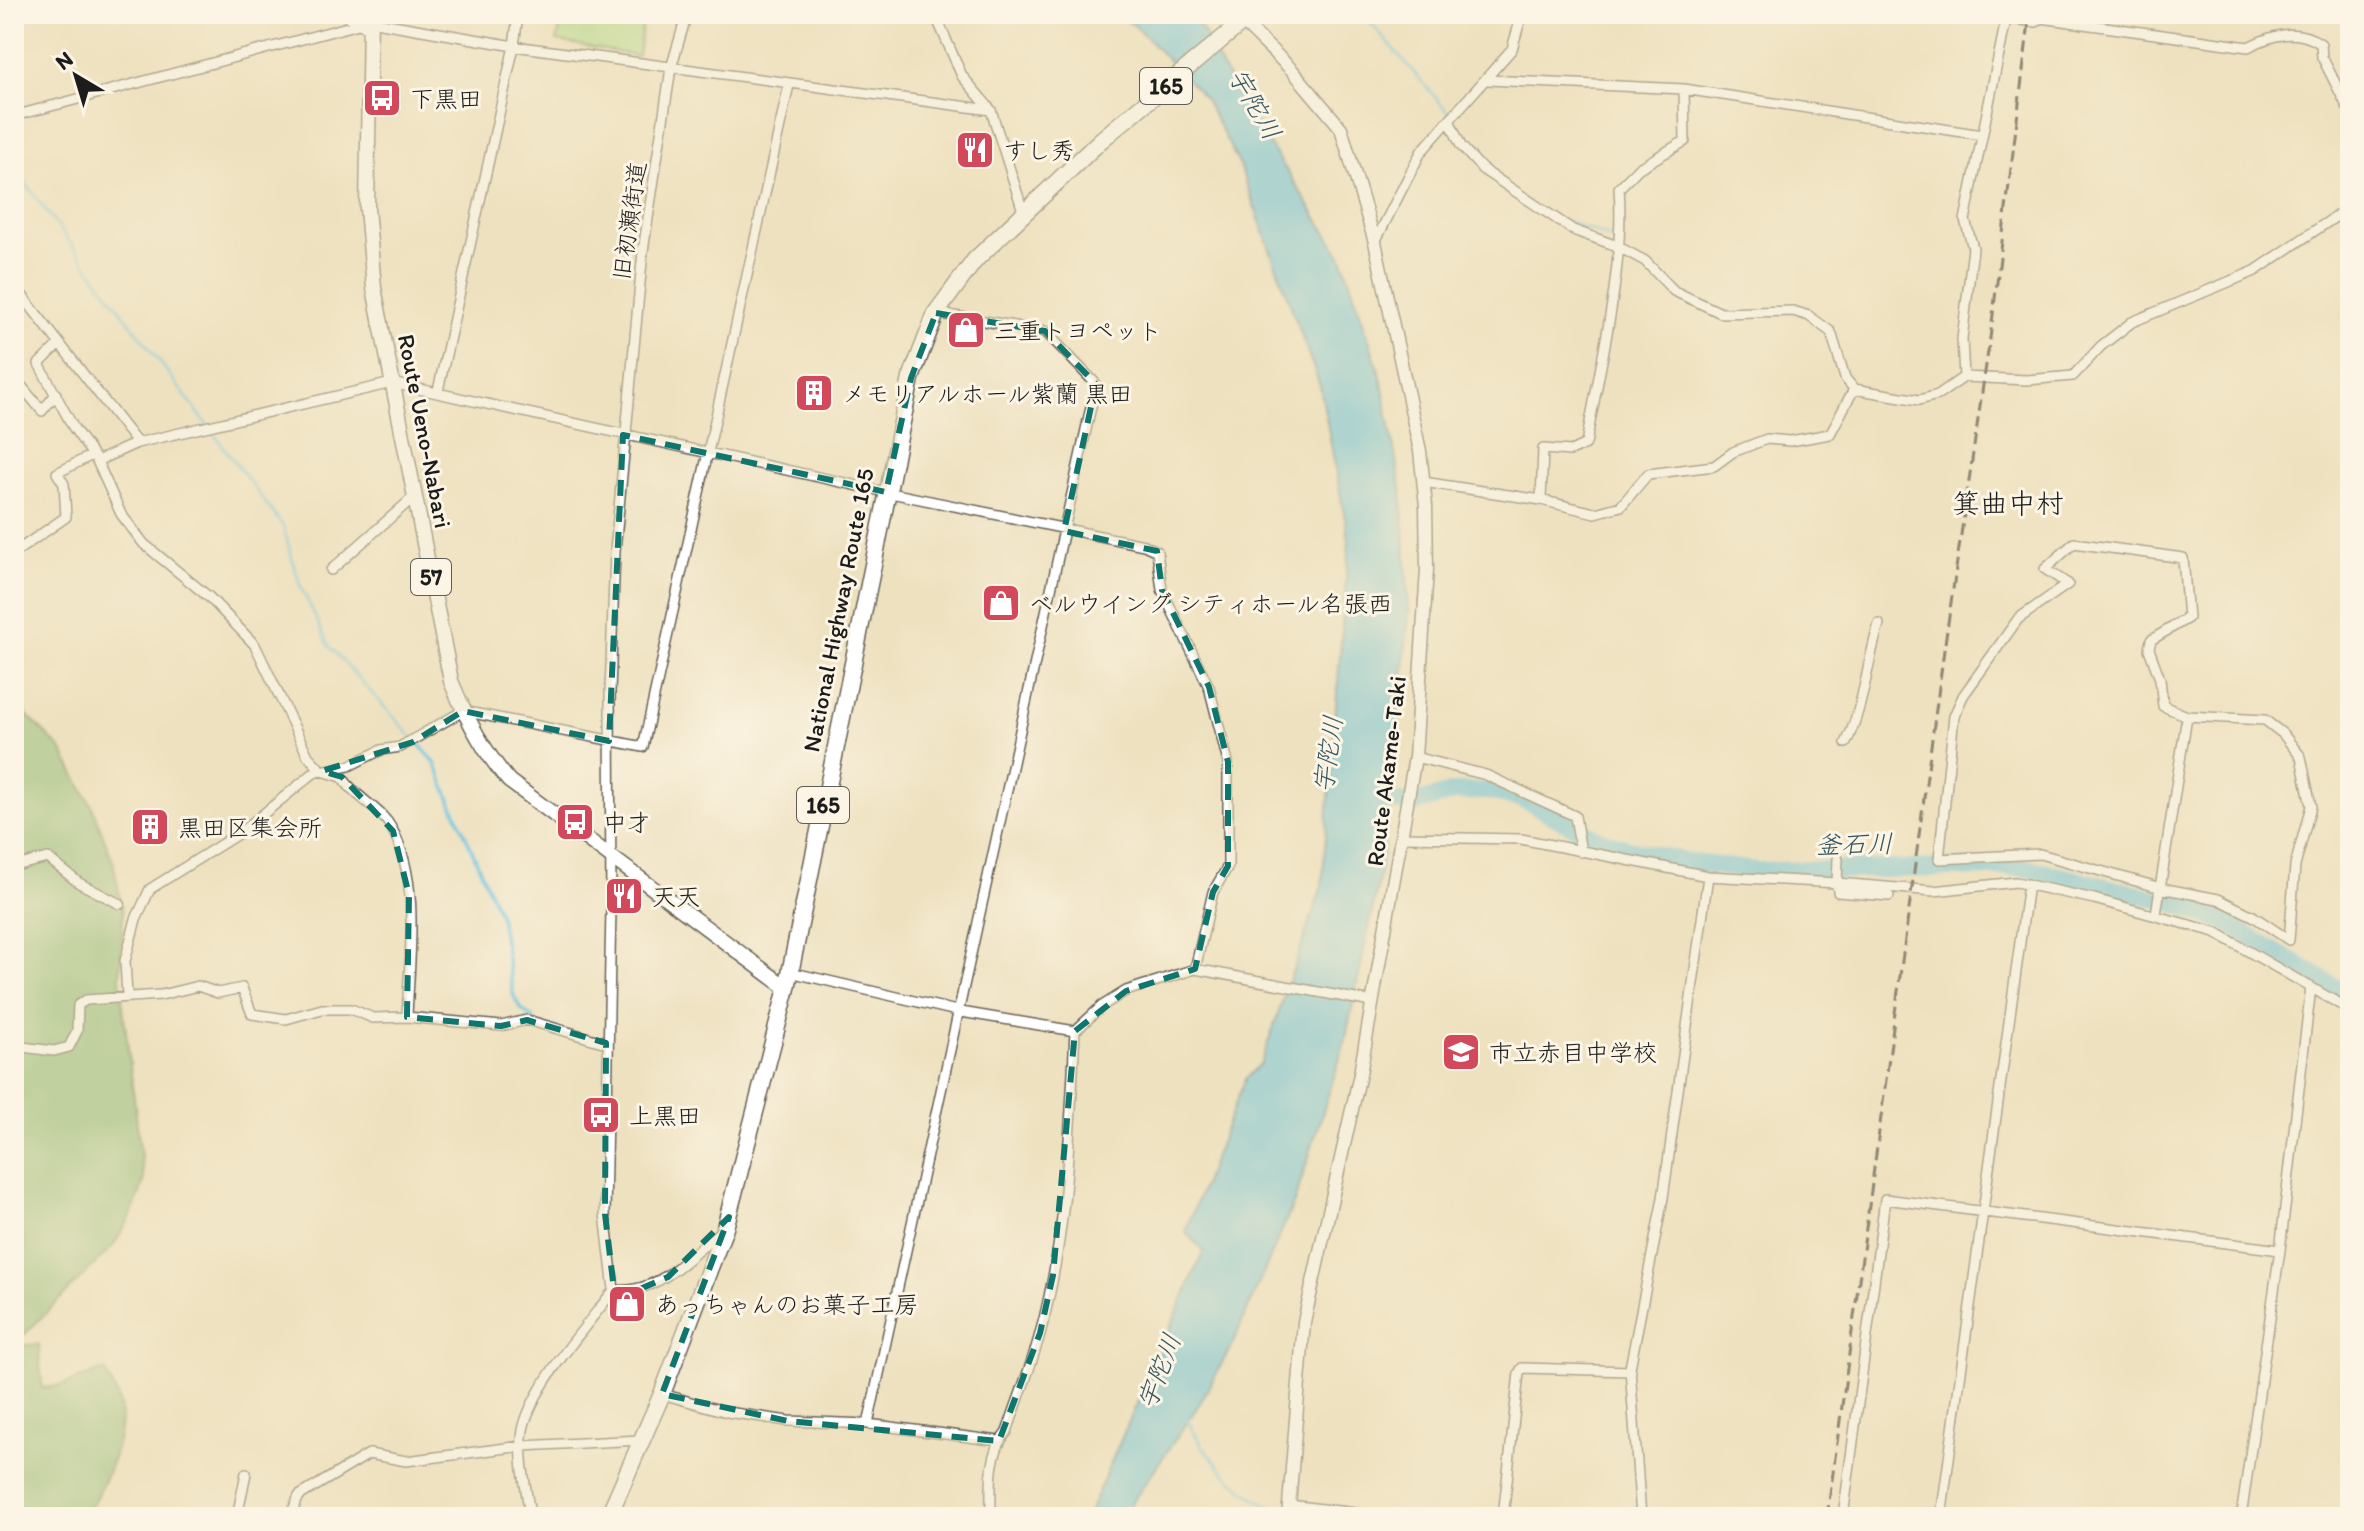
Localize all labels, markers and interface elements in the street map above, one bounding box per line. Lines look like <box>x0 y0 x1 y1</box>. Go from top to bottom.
north arrow <box>36 36 116 116</box>
text: N <box>50 45 78 76</box>
water label: 宇陀川 <box>1222 62 1288 146</box>
road number: 165 <box>1140 68 1192 104</box>
bus stop icon: 下黒田 <box>361 77 403 119</box>
place label: 下黒田 <box>410 84 482 113</box>
restaurant icon: すし秀 <box>954 129 996 171</box>
place label: すし秀 <box>1003 136 1075 165</box>
street label: 旧初瀬街道 <box>606 160 652 282</box>
shop icon: 三重トヨペット <box>945 309 987 351</box>
place label: 三重トヨペット <box>994 316 1162 345</box>
street label: Route Ueno-Nabari <box>392 331 458 531</box>
building icon: メモリアルホール紫蘭 黒田 <box>793 372 835 414</box>
place label: メモリアルホール紫蘭 黒田 <box>842 379 1133 408</box>
street label: National Highway Route 165 <box>796 466 880 754</box>
district label: 箕曲中村 <box>1952 486 2064 520</box>
road number: 57 <box>411 559 451 595</box>
shop icon: ベルウイング シティホール名張西 <box>980 582 1022 624</box>
place label: ベルウイング シティホール名張西 <box>1029 589 1392 618</box>
street label: Route Akame-Taki <box>1360 674 1412 868</box>
water label: 宇陀川 <box>1307 713 1349 795</box>
road number: 165 <box>797 787 849 823</box>
bus stop icon: 中才 <box>554 801 596 843</box>
building icon: 黒田区集会所 <box>129 806 171 848</box>
place label: 中才 <box>603 808 651 837</box>
place label: 黒田区集会所 <box>178 813 322 842</box>
water label: 釜石川 <box>1815 827 1893 861</box>
restaurant icon: 天天 <box>603 875 645 917</box>
place label: 天天 <box>652 882 700 911</box>
school or university icon: 市立赤目中学校 <box>1440 1031 1482 1073</box>
place label: 市立赤目中学校 <box>1489 1038 1657 1067</box>
bus stop icon: 上黒田 <box>580 1094 622 1136</box>
place label: 上黒田 <box>629 1101 701 1130</box>
shop icon: あっちゃんのお菓子工房 <box>606 1283 648 1325</box>
place label: あっちゃんのお菓子工房 <box>655 1290 919 1319</box>
water label: 宇陀川 <box>1130 1329 1188 1413</box>

